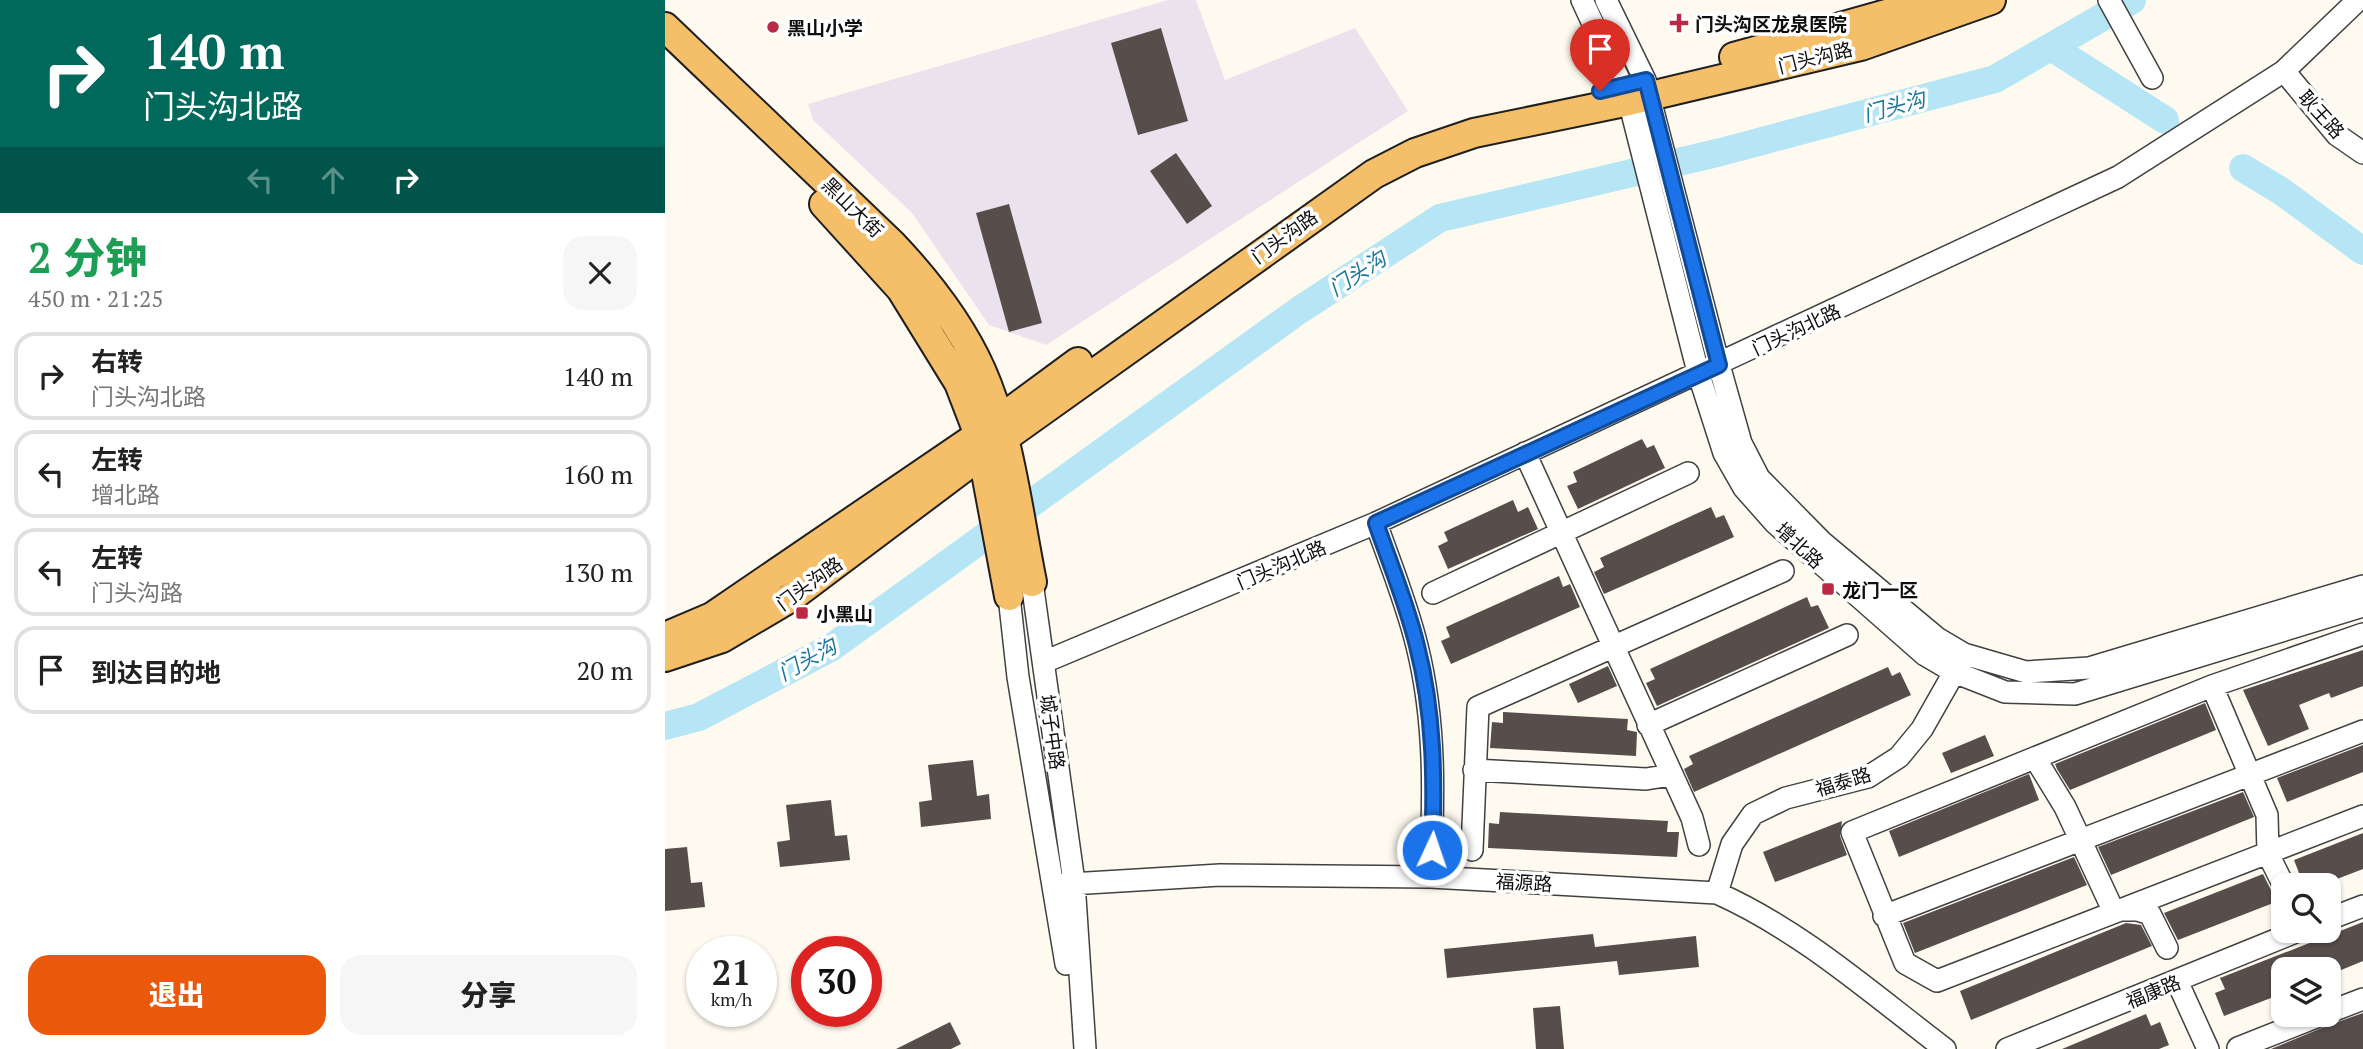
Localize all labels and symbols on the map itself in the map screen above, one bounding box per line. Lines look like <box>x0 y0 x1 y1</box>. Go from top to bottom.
place label: 门头沟区龙泉医院 <box>1695 11 1847 36</box>
marker: 门头沟区龙泉医院 <box>1669 13 1689 33</box>
place label: 黑山小学 <box>787 15 863 40</box>
marker: 黑山小学 <box>765 19 781 35</box>
pin <box>1570 19 1630 91</box>
street label: 门头沟路 <box>1775 36 1855 78</box>
water label: 门头沟 <box>1860 84 1930 128</box>
street label: 耿王路 <box>2294 84 2350 144</box>
street label: 黑山大街 <box>817 172 889 242</box>
street label: 门头沟路 <box>1246 204 1322 268</box>
water label: 门头沟 <box>1323 243 1393 302</box>
street label: 门头沟北路 <box>1748 298 1844 360</box>
street label: 增北路 <box>1771 516 1829 574</box>
street label: 门头沟北路 <box>1232 534 1330 594</box>
street label: 门头沟路 <box>771 551 847 615</box>
place label: 龙门一区 <box>1842 577 1918 602</box>
marker: 龙门一区 <box>1820 581 1836 597</box>
place label: 小黑山 <box>816 601 873 626</box>
marker: 小黑山 <box>794 605 810 621</box>
water label: 门头沟 <box>773 631 843 687</box>
street label: 城子中路 <box>1035 693 1071 771</box>
street label: 福泰路 <box>1812 761 1874 801</box>
position arrow <box>1395 813 1469 887</box>
street label: 福源路 <box>1495 868 1553 896</box>
speed limit sign: 30 <box>791 936 882 1027</box>
street label: 福康路 <box>2122 969 2184 1013</box>

